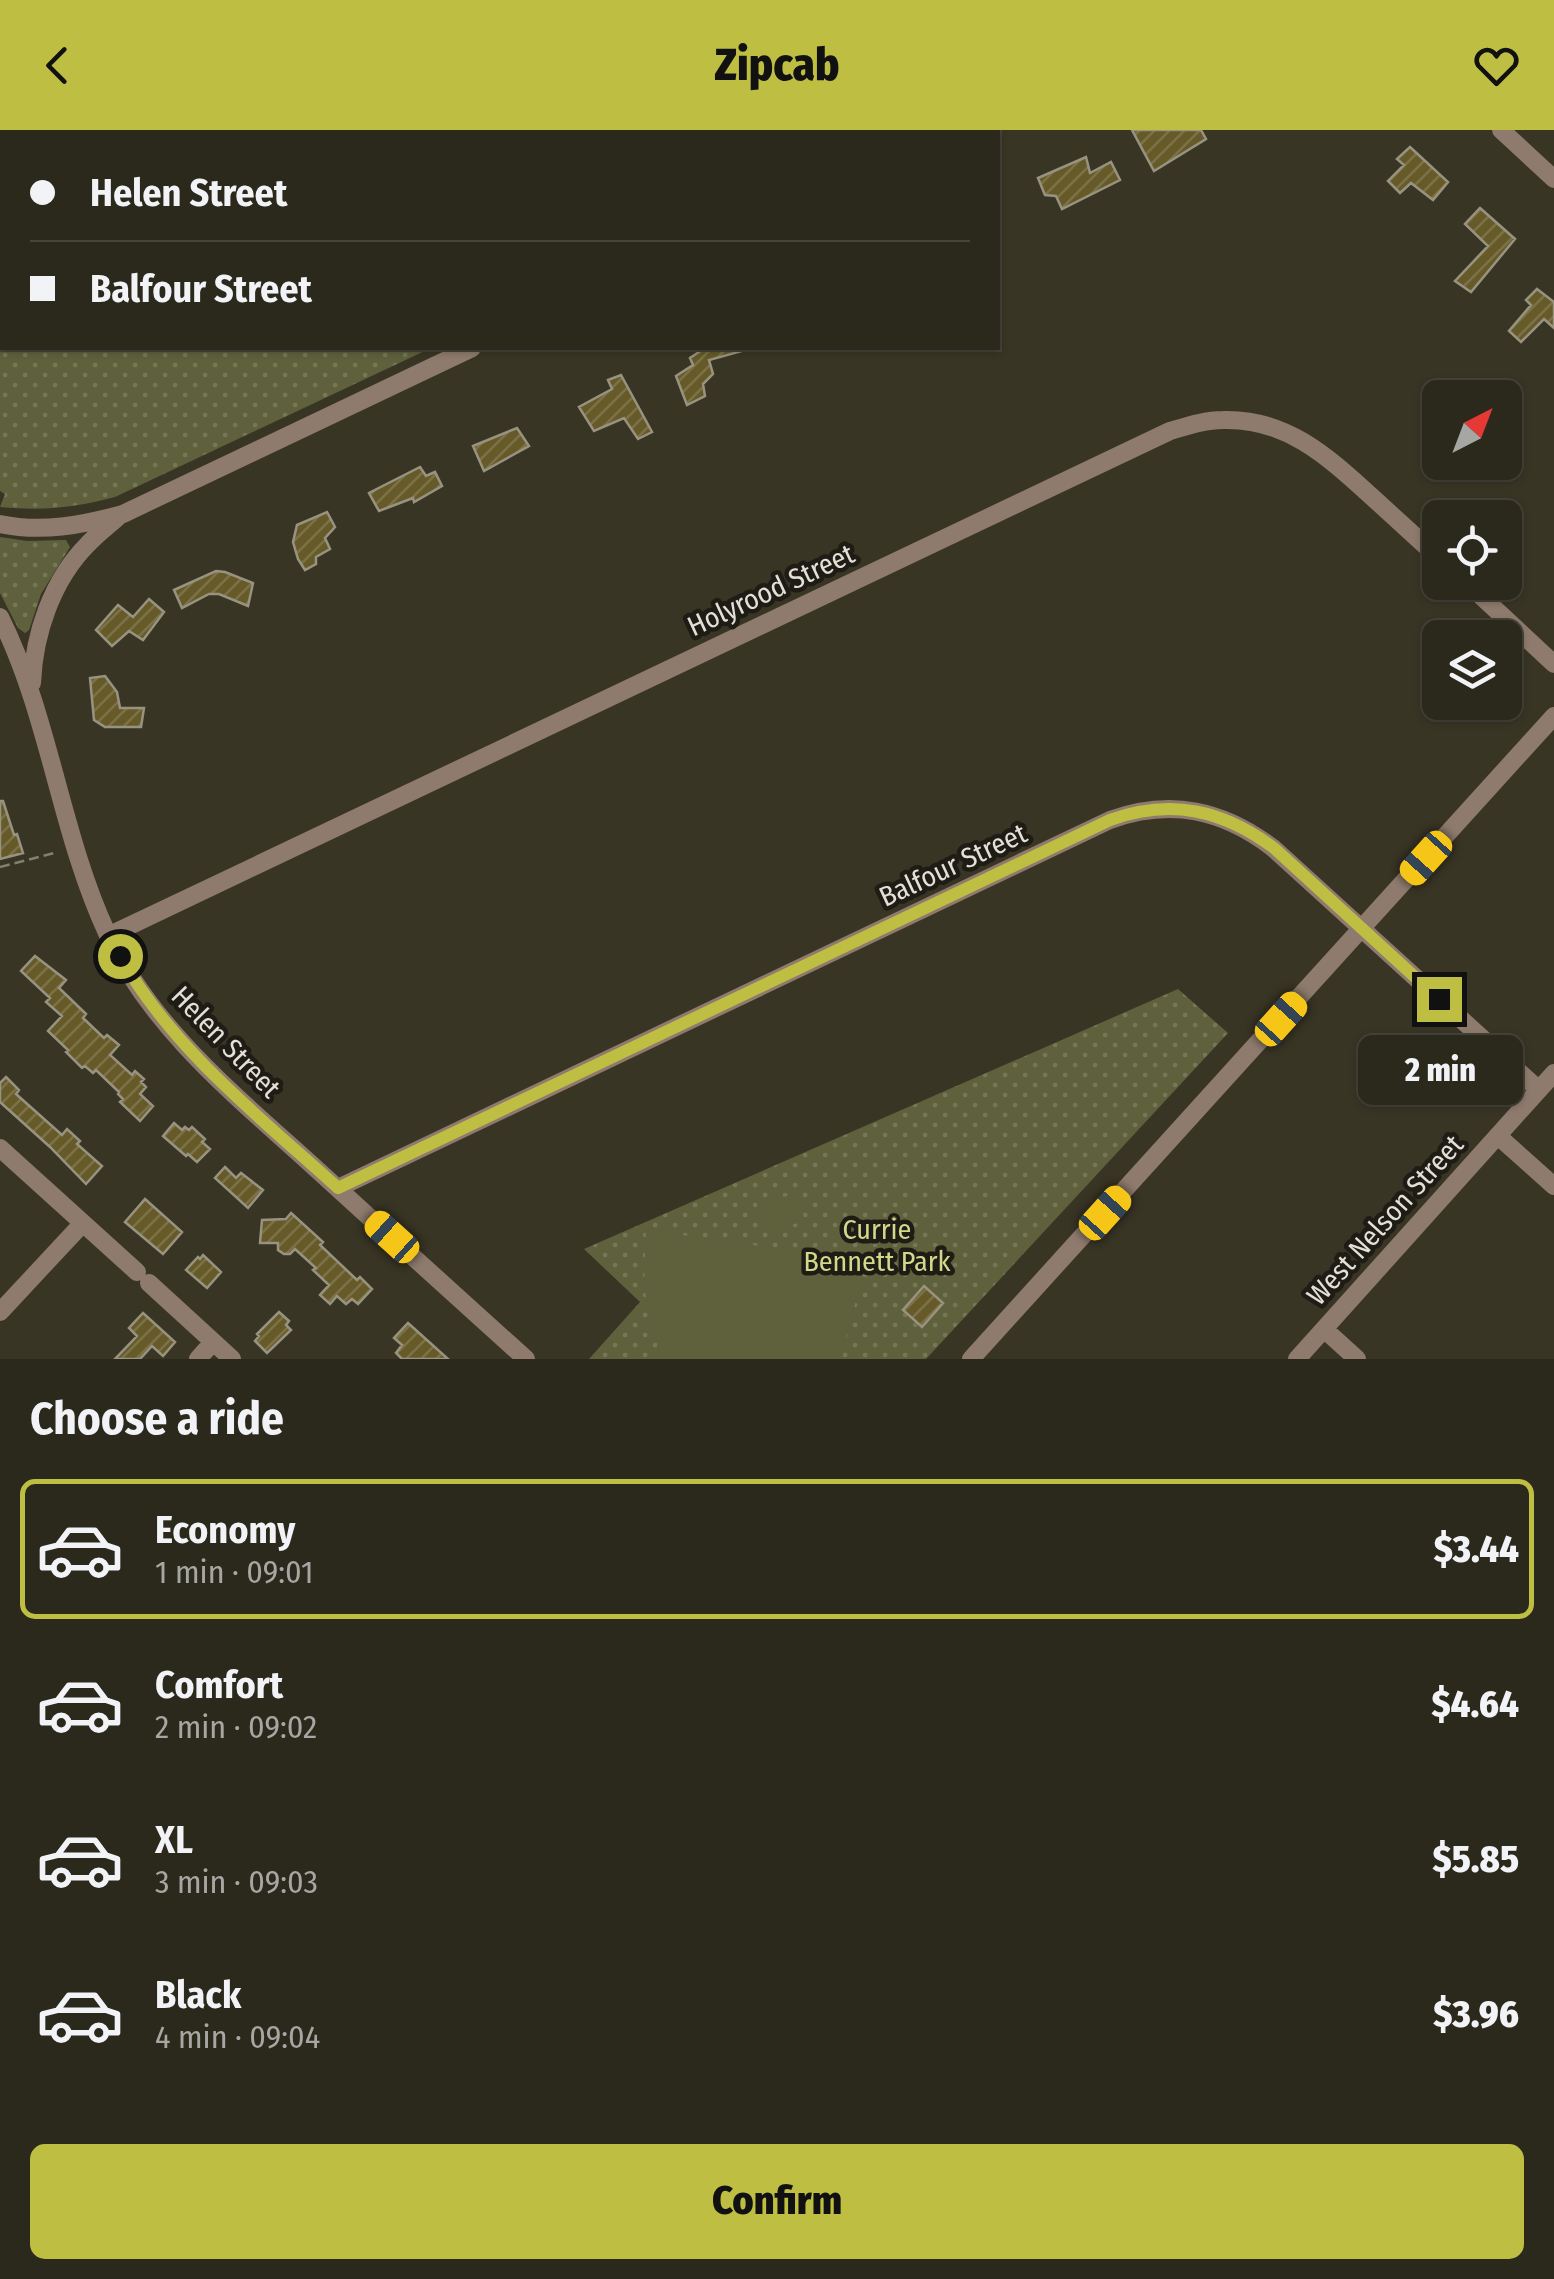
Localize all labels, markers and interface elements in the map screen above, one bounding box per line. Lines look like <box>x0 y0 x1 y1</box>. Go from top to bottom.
icon: back <box>30 38 85 93</box>
text: Zipcab <box>715 38 839 92</box>
icon: heart <box>1469 38 1524 93</box>
text: Helen Street <box>90 170 287 216</box>
text: Balfour Street <box>90 266 312 312</box>
north arrow <box>1422 380 1522 480</box>
map controls <box>1422 380 1522 720</box>
button: locate <box>1422 500 1522 600</box>
street label: Holyrood Street <box>682 537 860 643</box>
button: layers <box>1422 620 1522 720</box>
street label: Balfour Street <box>874 816 1033 914</box>
car <box>1395 826 1457 890</box>
route start <box>98 934 143 979</box>
route end <box>1417 977 1462 1022</box>
street label: Helen Street <box>165 979 288 1105</box>
car <box>1250 987 1312 1051</box>
callout: 2 min <box>1356 1034 1522 1104</box>
text: 2 min <box>1405 1051 1476 1089</box>
street label: West Nelson Street <box>1300 1128 1471 1312</box>
car <box>1074 1181 1136 1245</box>
car <box>360 1206 424 1268</box>
park label: Currie Bennett Park <box>803 1213 952 1278</box>
text: Choose a ride <box>30 1392 284 1446</box>
icon: car <box>35 1504 125 1594</box>
text: Economy <box>155 1507 295 1553</box>
text: $3.44 <box>1434 1526 1519 1572</box>
text: 1 min · 09:01 <box>155 1553 313 1591</box>
icon: car <box>35 1659 125 1749</box>
text: Comfort <box>155 1662 283 1708</box>
text: $4.64 <box>1431 1681 1519 1727</box>
text: 2 min · 09:02 <box>155 1708 317 1746</box>
icon: car <box>35 1814 125 1904</box>
text: XL <box>155 1817 193 1863</box>
text: $5.85 <box>1433 1836 1519 1882</box>
text: 3 min · 09:03 <box>155 1863 318 1901</box>
icon: car <box>35 1969 125 2059</box>
text: Black <box>155 1972 241 2018</box>
text: $3.96 <box>1433 1991 1519 2037</box>
text: 4 min · 09:04 <box>155 2018 320 2056</box>
button: Confirm <box>30 2144 1524 2259</box>

